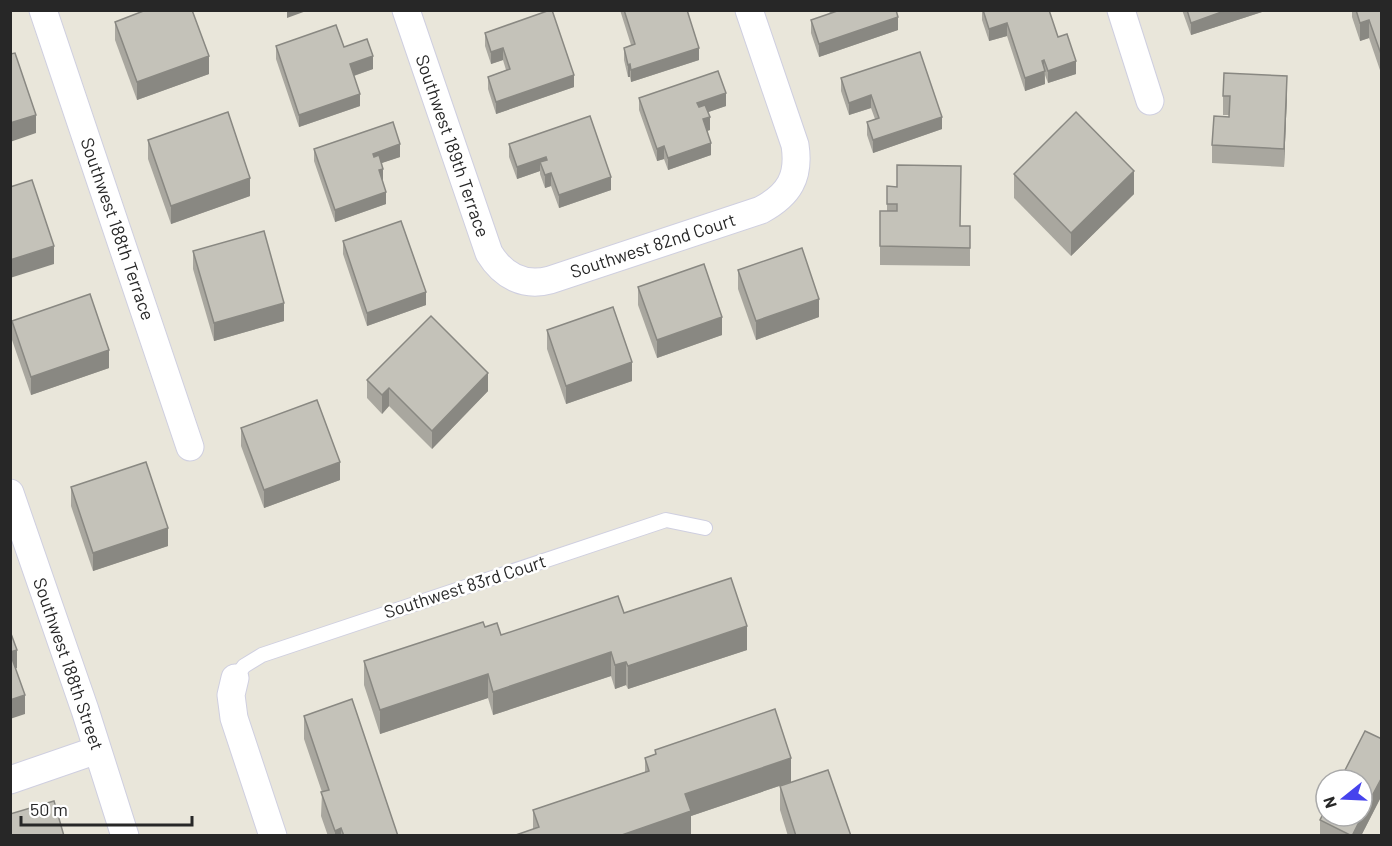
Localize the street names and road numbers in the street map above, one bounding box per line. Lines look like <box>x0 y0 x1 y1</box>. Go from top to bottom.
street label: Southwest 189th Terrace <box>411 52 495 240</box>
street label: Southwest 188th Terrace <box>76 135 160 323</box>
street label: Southwest 82nd Court <box>567 208 738 282</box>
street label: Southwest 83rd Court <box>381 549 549 623</box>
street label: Southwest 188th Street <box>29 575 109 753</box>

